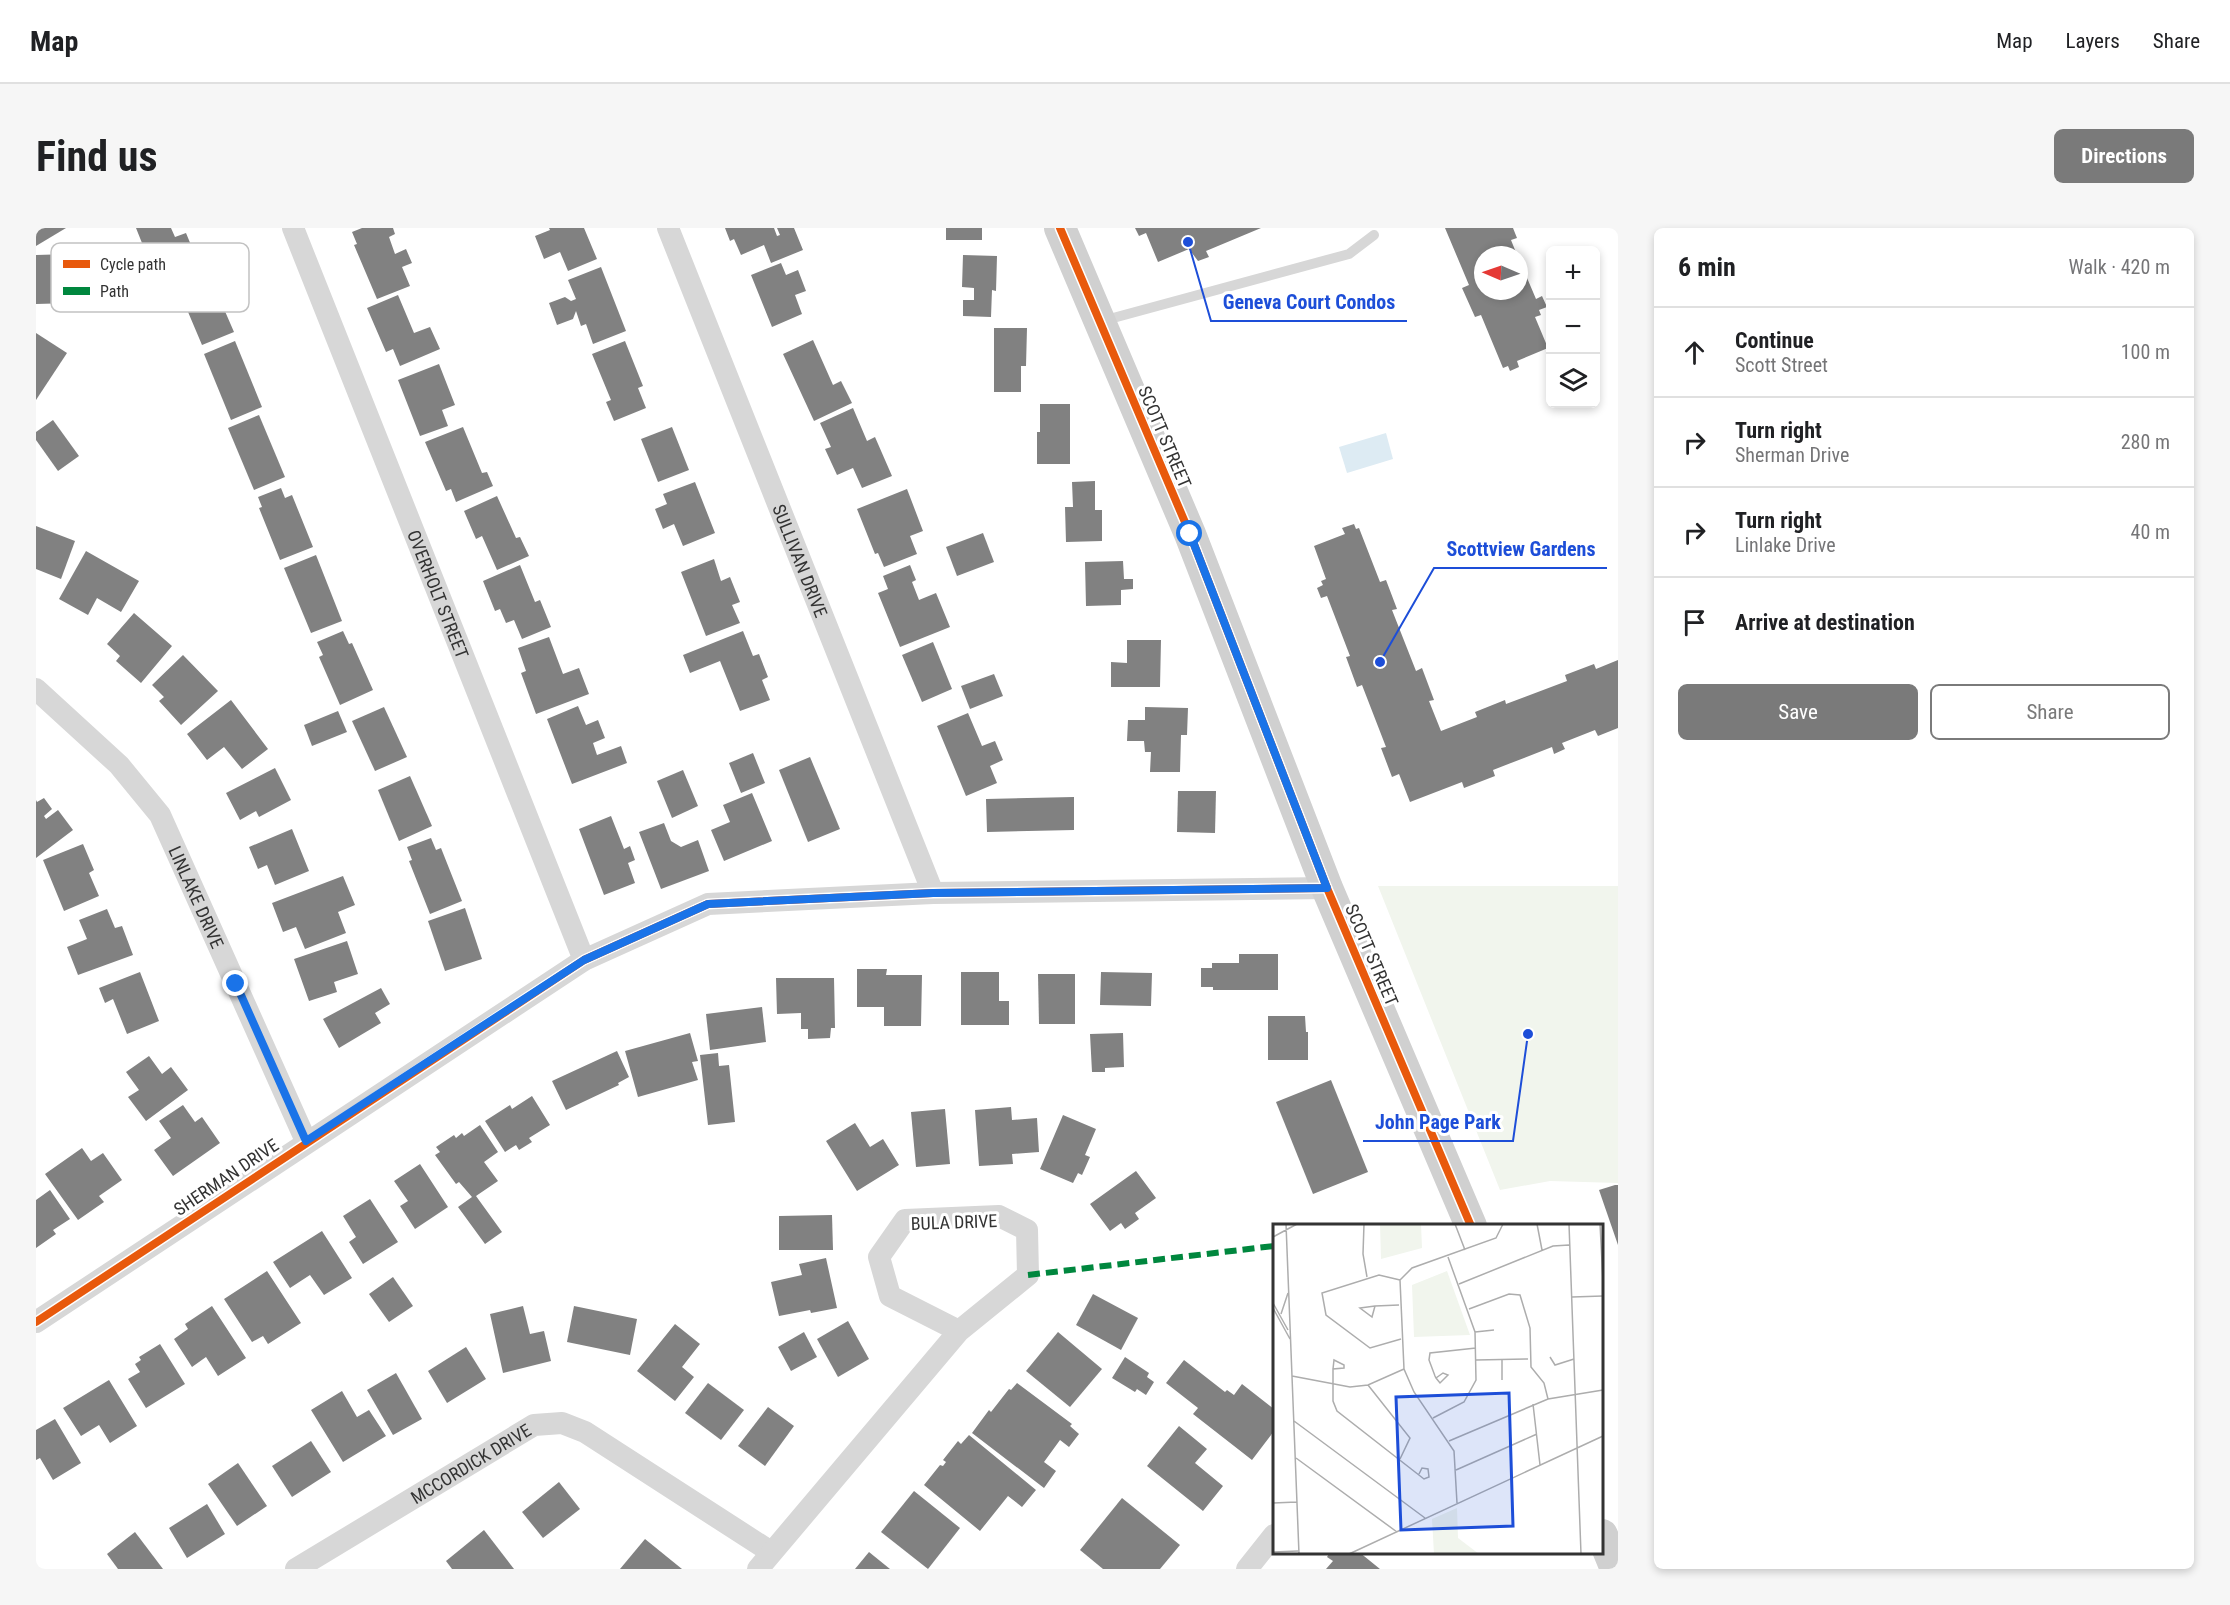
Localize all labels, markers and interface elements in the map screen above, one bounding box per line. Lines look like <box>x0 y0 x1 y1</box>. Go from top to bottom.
text: Map <box>30 25 78 58</box>
text: Map <box>1996 29 2033 53</box>
text: Layers <box>2066 29 2120 53</box>
text: Share <box>2153 29 2200 53</box>
button: Directions <box>2054 129 2194 183</box>
text: Find us <box>36 132 157 181</box>
legend <box>51 243 249 312</box>
north arrow <box>1474 246 1528 300</box>
map controls <box>1546 246 1600 408</box>
button: + <box>1546 246 1600 300</box>
text: 6 min <box>1678 252 1736 282</box>
text: Cycle path <box>100 255 166 274</box>
text: Walk · 420 m <box>2069 255 2170 279</box>
text: Path <box>100 282 129 301</box>
callout: Geneva Court Condos <box>1211 283 1407 321</box>
text: Geneva Court Condos <box>1223 290 1395 314</box>
button: − <box>1546 300 1600 354</box>
text: Continue <box>1735 328 1814 353</box>
icon: ahead <box>1678 336 1711 369</box>
text: 100 m <box>2121 340 2170 364</box>
text: Scott Street <box>1735 353 1828 377</box>
button: layers <box>1546 354 1600 408</box>
street label: SCOTT STREET <box>1134 383 1196 491</box>
text: Turn right <box>1735 418 1822 443</box>
icon: right <box>1678 426 1711 459</box>
text: 280 m <box>2121 430 2170 454</box>
text: Sherman Drive <box>1735 443 1849 467</box>
street label: SULLIVAN DRIVE <box>769 501 832 620</box>
text: Turn right <box>1735 508 1822 533</box>
icon: right <box>1678 516 1711 549</box>
route start <box>1176 520 1202 546</box>
text: 40 m <box>2131 520 2170 544</box>
street label: OVERHOLT STREET <box>404 527 473 661</box>
callout: Scottview Gardens <box>1434 530 1607 568</box>
text: Linlake Drive <box>1735 533 1836 557</box>
text: Scottview Gardens <box>1446 537 1596 561</box>
icon: arrive <box>1678 606 1711 639</box>
text: Arrive at destination <box>1735 610 1915 635</box>
button: Save <box>1678 684 1918 740</box>
button: Share <box>1930 684 2170 740</box>
street label: LINLAKE DRIVE <box>165 843 229 951</box>
street label: SCOTT STREET <box>1341 901 1403 1009</box>
route end <box>222 970 248 996</box>
callout: John Page Park <box>1363 1103 1513 1141</box>
text: John Page Park <box>1375 1110 1501 1134</box>
street label: SHERMAN DRIVE <box>170 1134 282 1220</box>
street label: BULA DRIVE <box>910 1210 998 1234</box>
inset map <box>1273 1224 1603 1554</box>
street label: MCCORDICK DRIVE <box>407 1419 535 1508</box>

